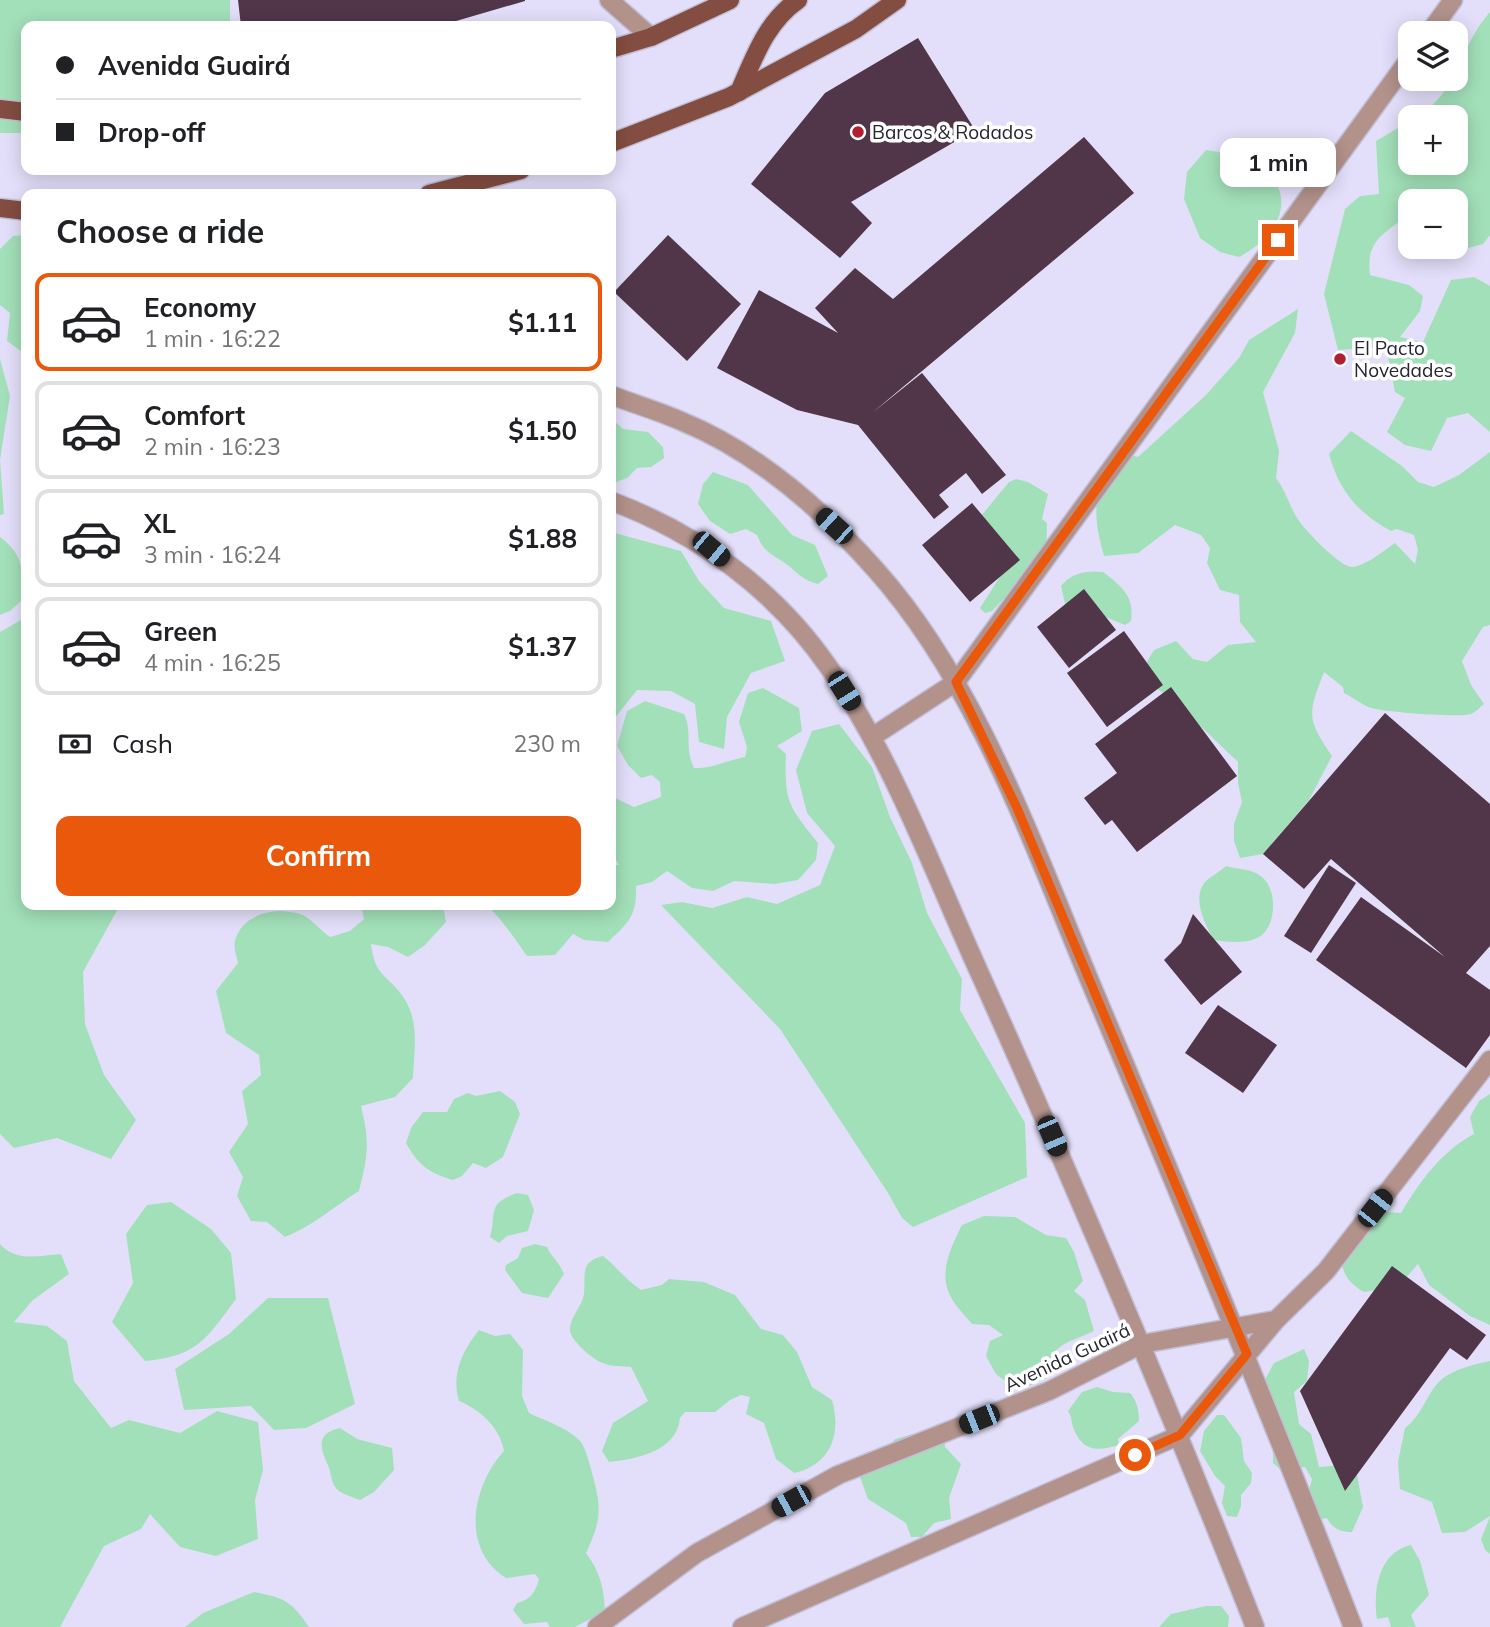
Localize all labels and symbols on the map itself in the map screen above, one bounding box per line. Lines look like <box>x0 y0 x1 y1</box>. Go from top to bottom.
place label: Barcos & Rodados <box>872 120 1034 144</box>
marker: Barcos & Rodados <box>850 124 866 140</box>
callout: 1 min <box>1220 138 1336 188</box>
route end <box>1262 224 1294 256</box>
place label: El Pacto Novedades <box>1354 336 1453 382</box>
marker: El Pacto Novedades <box>1332 351 1348 367</box>
car <box>812 504 857 548</box>
car <box>689 527 734 571</box>
car <box>824 668 865 714</box>
car <box>1035 1113 1070 1159</box>
car <box>1354 1185 1397 1231</box>
street label: Avenida Guairá <box>1000 1317 1134 1397</box>
car <box>956 1401 1003 1437</box>
route start <box>1119 1439 1151 1471</box>
car <box>768 1482 815 1520</box>

